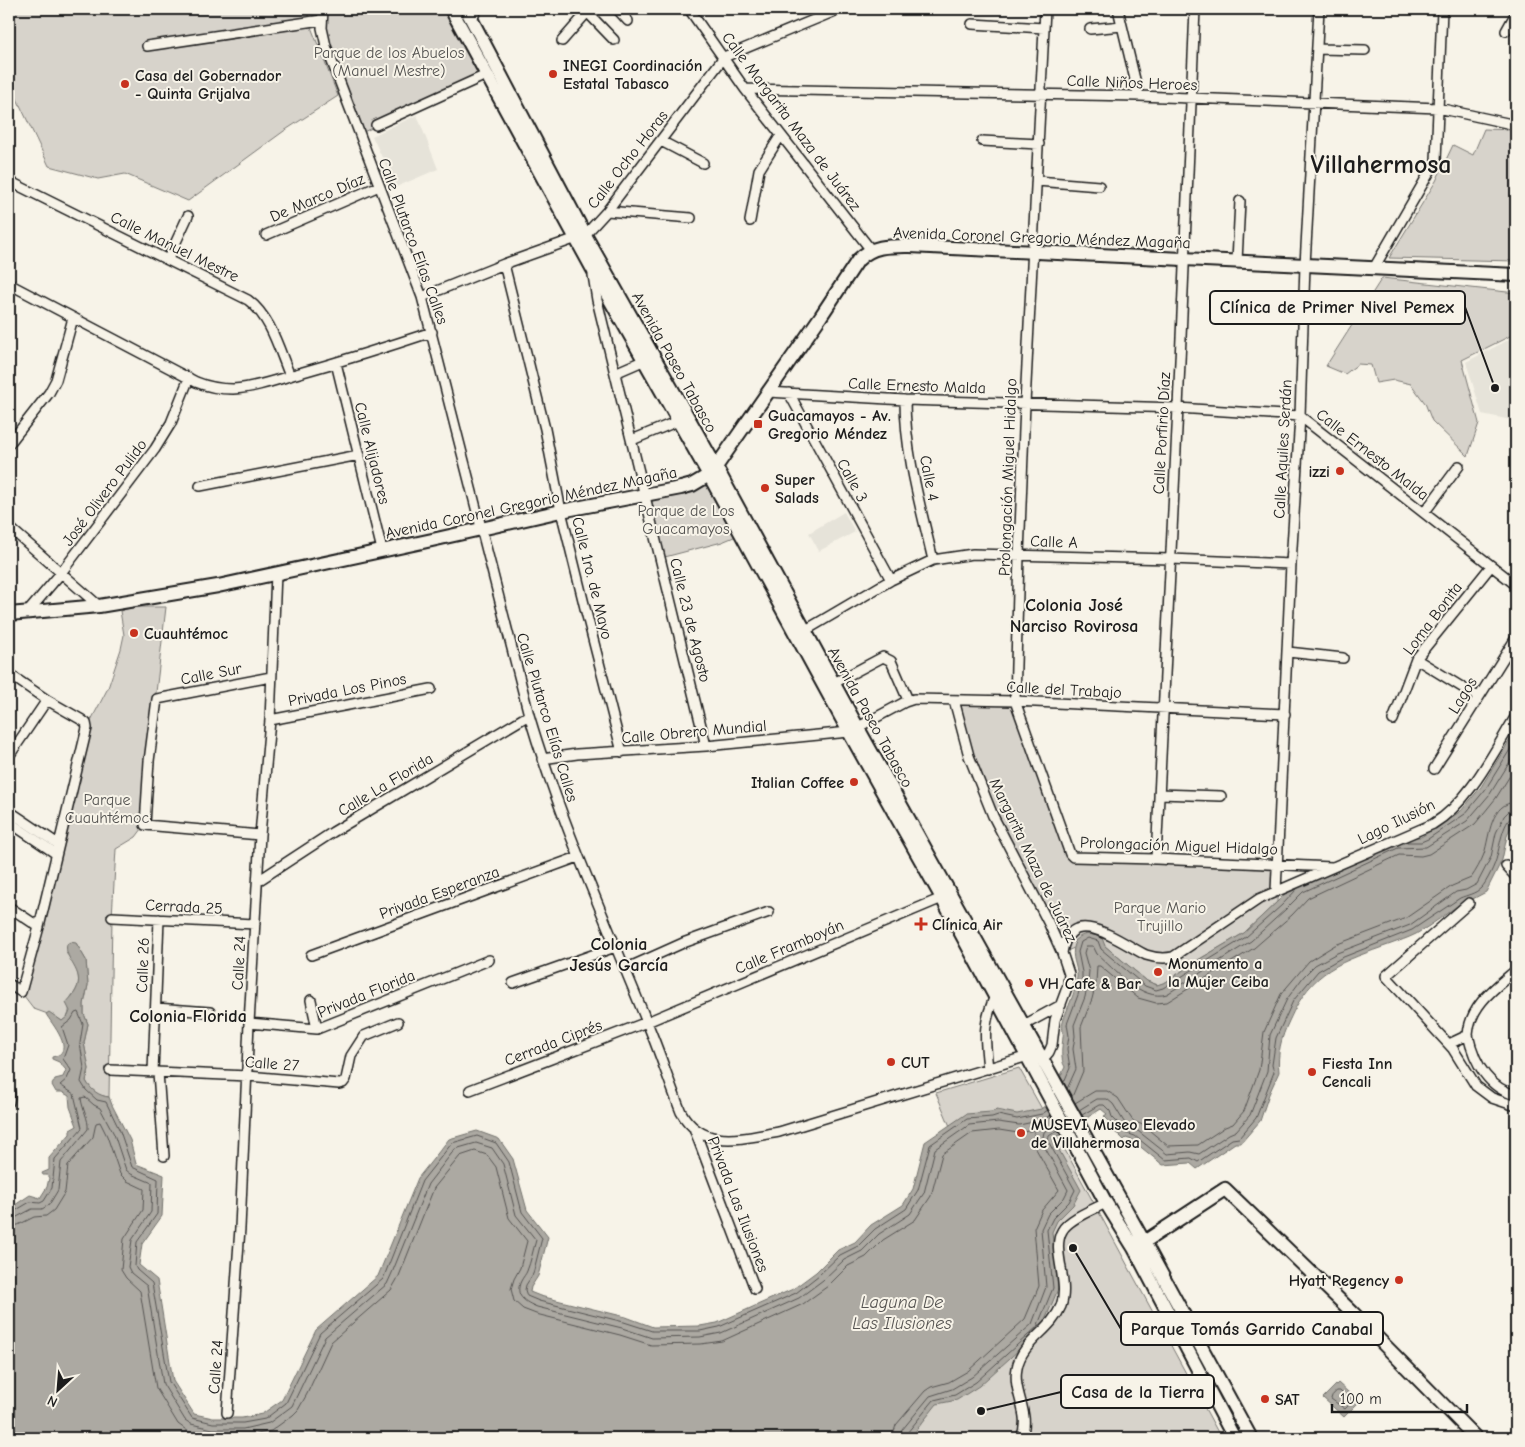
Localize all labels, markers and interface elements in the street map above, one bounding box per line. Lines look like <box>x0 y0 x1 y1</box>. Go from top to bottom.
street label: Calle Margarita Maza de Juárez <box>718 29 864 214</box>
park label: Parque de los Abuelos (Manuel Mestre) <box>314 44 465 80</box>
place label: INEGI Coordinación Estatal Tabasco <box>563 57 702 93</box>
place label: Casa del Gobernador - Quinta Grijalva <box>135 67 282 103</box>
marker: INEGI Coordinación Estatal Tabasco <box>547 68 559 80</box>
street label: Calle Niños Heroes <box>1066 72 1198 94</box>
marker: Casa del Gobernador - Quinta Grijalva <box>119 78 131 90</box>
street label: Calle Ocho Horas <box>584 107 672 212</box>
district label: Villahermosa <box>1310 150 1452 180</box>
street label: Calle Plutarco Elías Calles <box>375 156 452 327</box>
street label: De Marco Díaz <box>267 170 368 226</box>
street label: Calle Manuel Mestre <box>107 208 242 286</box>
street label: Avenida Coronel Gregorio Méndez Magaña <box>893 224 1191 252</box>
street label: Avenida Paseo Tabasco <box>628 289 720 436</box>
callout: Clínica de Primer Nivel Pemex <box>1210 291 1465 324</box>
text: Clínica de Primer Nivel Pemex <box>1220 297 1454 318</box>
street label: Calle Porfirio Díaz <box>1150 371 1174 495</box>
street label: Calle Ernesto Malda <box>848 375 986 397</box>
street label: Prolongación Miguel Hidalgo <box>996 378 1020 576</box>
street label: Calle Aquiles Serdán <box>1270 379 1296 519</box>
street label: Calle Alijadores <box>351 400 393 506</box>
street label: Calle Ernesto Malda <box>1313 405 1432 504</box>
place label: Guacamayos - Av. Gregorio Méndez <box>768 407 891 443</box>
marker: Guacamayos - Av. Gregorio Méndez <box>752 418 764 430</box>
street label: José Olivero Pulido <box>59 436 151 549</box>
street label: Calle 4 <box>916 454 942 503</box>
street label: Calle 3 <box>833 456 871 505</box>
street label: Avenida Coronel Gregorio Méndez Magaña <box>384 463 679 543</box>
place label: izzi <box>1308 463 1330 481</box>
marker: izzi <box>1334 465 1346 477</box>
place label: Super Salads <box>775 471 819 507</box>
marker: Super Salads <box>759 482 771 494</box>
park label: Parque de Los Guacamayos <box>638 502 735 538</box>
street label: Calle 1ro. de Mayo <box>568 515 616 641</box>
street label: Calle A <box>1030 532 1078 552</box>
street label: Calle 23 de Agosto <box>666 556 714 684</box>
street label: Loma Bonita <box>1400 579 1466 658</box>
district label: Colonia José Narciso Rovirosa <box>1010 595 1138 637</box>
place label: Cuauhtémoc <box>144 625 228 643</box>
marker: Cuauhtémoc <box>128 627 140 639</box>
street label: Calle Plutarco Elías Calles <box>513 631 581 804</box>
street label: Avenida Paseo Tabasco <box>824 644 916 791</box>
street label: Calle Sur <box>179 659 244 689</box>
street label: Privada Los Pinos <box>286 670 408 710</box>
street label: Lagos <box>1445 674 1481 717</box>
street label: Calle del Trabajo <box>1006 678 1122 702</box>
street label: Calle Obrero Mundial <box>621 717 767 747</box>
street label: Calle La Florida <box>335 749 436 820</box>
place label: Italian Coffee <box>751 774 844 792</box>
street label: Margarita Maza de Juárez <box>985 775 1081 946</box>
marker: Italian Coffee <box>848 776 860 788</box>
park label: Parque Cuauhtémoc <box>65 791 150 827</box>
street label: Lago Ilusión <box>1355 795 1438 848</box>
street label: Prolongación Miguel Hidalgo <box>1080 834 1278 858</box>
street label: Privada Esperanza <box>377 863 502 923</box>
street label: Cerrada 25 <box>145 896 223 918</box>
park label: Parque Mario Trujillo <box>1114 899 1206 935</box>
street label: Calle Framboyán <box>732 916 846 978</box>
place label: Clínica Air <box>932 916 1003 934</box>
marker: Clínica Air <box>914 917 928 931</box>
district label: Colonia Jesús García <box>570 934 668 976</box>
street label: Calle 24 <box>229 935 249 991</box>
street label: Calle 26 <box>133 937 153 993</box>
place label: Monumento a la Mujer Ceiba <box>1168 955 1269 991</box>
street label: Privada Florida <box>315 966 418 1022</box>
marker: Monumento a la Mujer Ceiba <box>1152 966 1164 978</box>
place label: VH Cafe & Bar <box>1039 975 1141 993</box>
marker: VH Cafe & Bar <box>1023 977 1035 989</box>
district label: Colonia Florida <box>129 1006 247 1027</box>
street label: Cerrada Ciprés <box>502 1016 605 1070</box>
street label: Calle 27 <box>244 1053 300 1075</box>
place label: CUT <box>901 1054 930 1072</box>
place label: Fiesta Inn Cencali <box>1322 1055 1392 1091</box>
marker: CUT <box>885 1056 897 1068</box>
marker: Fiesta Inn Cencali <box>1306 1066 1318 1078</box>
place label: MUSEVI Museo Elevado de Villahermosa <box>1031 1116 1196 1152</box>
marker: MUSEVI Museo Elevado de Villahermosa <box>1015 1127 1027 1139</box>
street label: Privada Las Ilusiones <box>704 1134 772 1275</box>
place label: Hyatt Regency <box>1289 1272 1390 1290</box>
marker: Hyatt Regency <box>1393 1274 1405 1286</box>
water label: Laguna De Las Ilusiones <box>852 1292 952 1334</box>
callout: Parque Tomás Garrido Canabal <box>1121 1312 1383 1345</box>
text: Parque Tomás Garrido Canabal <box>1131 1319 1373 1340</box>
street label: Calle 24 <box>205 1339 227 1395</box>
north arrow <box>32 1364 82 1414</box>
callout: Casa de la Tierra <box>1061 1375 1214 1408</box>
text: Casa de la Tierra <box>1071 1382 1205 1403</box>
scale bar <box>1332 1382 1468 1414</box>
text: 100 m <box>1340 1390 1382 1408</box>
place label: SAT <box>1275 1391 1300 1409</box>
text: N <box>45 1392 60 1411</box>
marker: SAT <box>1259 1393 1271 1405</box>

